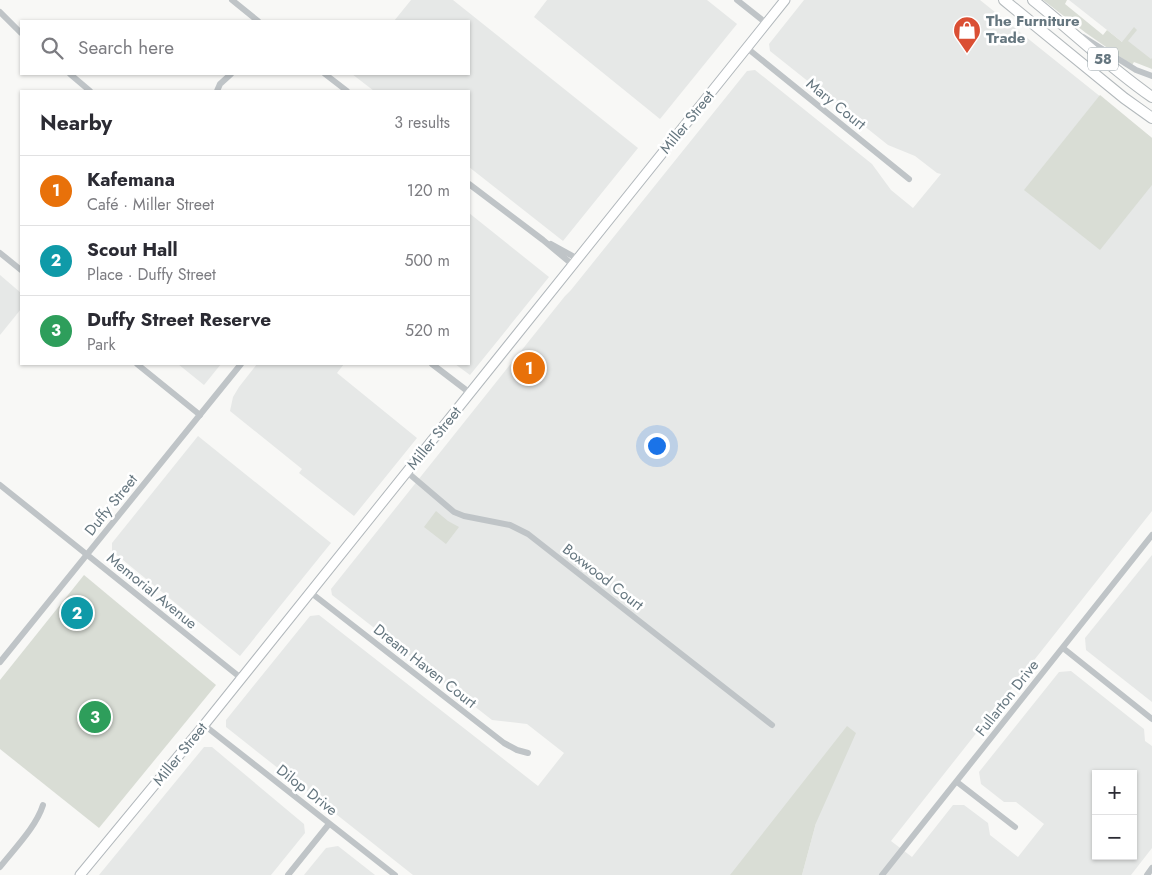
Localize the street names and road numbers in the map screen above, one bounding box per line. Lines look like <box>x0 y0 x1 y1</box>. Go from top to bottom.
road number: 58 <box>1088 48 1118 70</box>
street label: Mary Court <box>801 73 871 135</box>
street label: Miller Street <box>654 85 720 159</box>
street label: Miller Street <box>401 401 467 475</box>
street label: Duffy Street <box>79 469 143 541</box>
street label: Boxwood Court <box>558 538 648 616</box>
street label: Memorial Avenue <box>102 548 202 635</box>
street label: Dream Haven Court <box>369 619 482 714</box>
street label: Fullarton Drive <box>970 655 1044 741</box>
street label: Miller Street <box>147 717 213 791</box>
street label: Dilop Drive <box>272 759 342 821</box>

